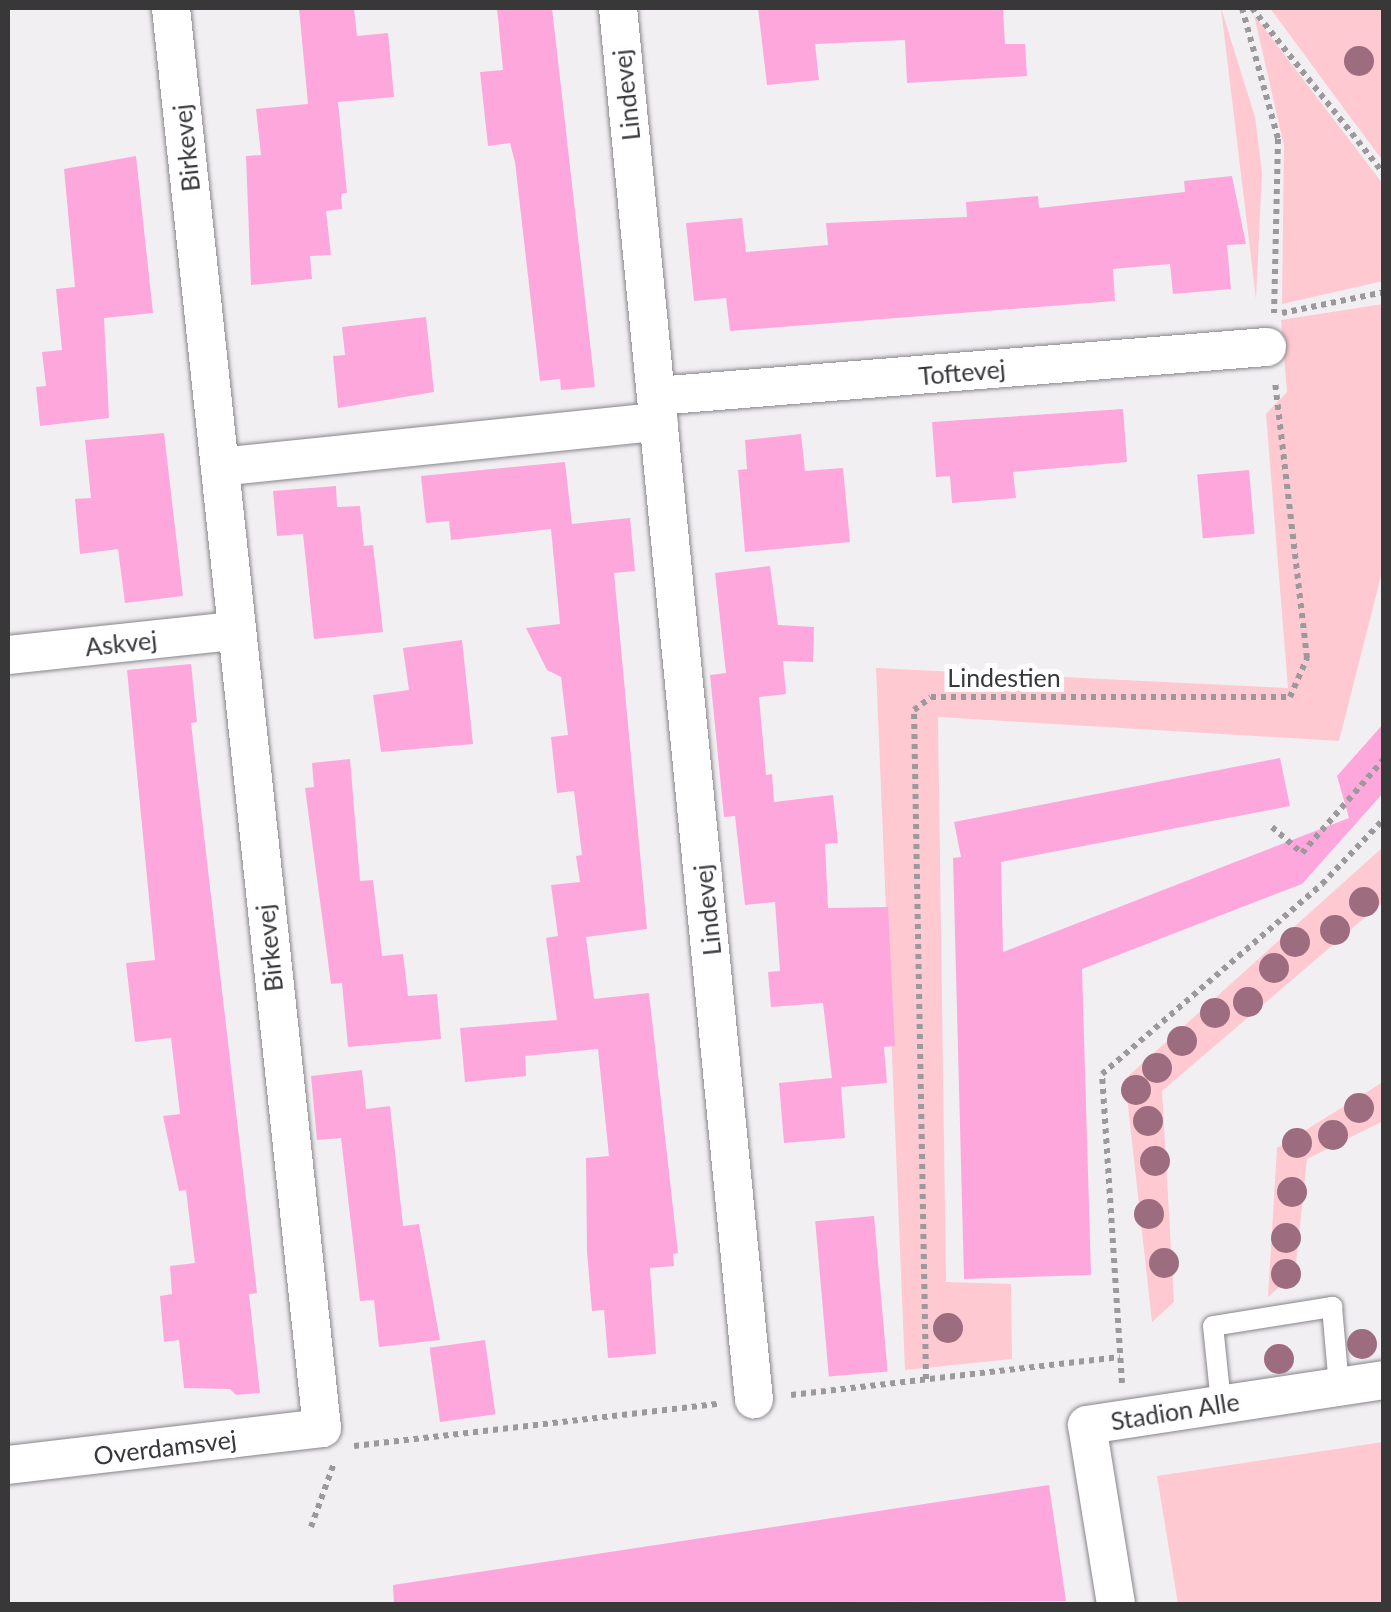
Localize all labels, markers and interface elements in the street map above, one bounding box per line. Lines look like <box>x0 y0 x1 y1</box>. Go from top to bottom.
street label: Lindevej <box>606 48 646 142</box>
street label: Birkevej <box>167 103 205 193</box>
street label: Toftevej <box>917 353 1007 391</box>
street label: Askvej <box>84 624 158 662</box>
street label: Lindestien <box>947 662 1061 692</box>
street label: Lindevej <box>687 863 727 957</box>
street label: Birkevej <box>250 903 288 993</box>
street label: Stadion Alle <box>1108 1386 1242 1436</box>
street label: Overdamsvej <box>92 1423 238 1471</box>

